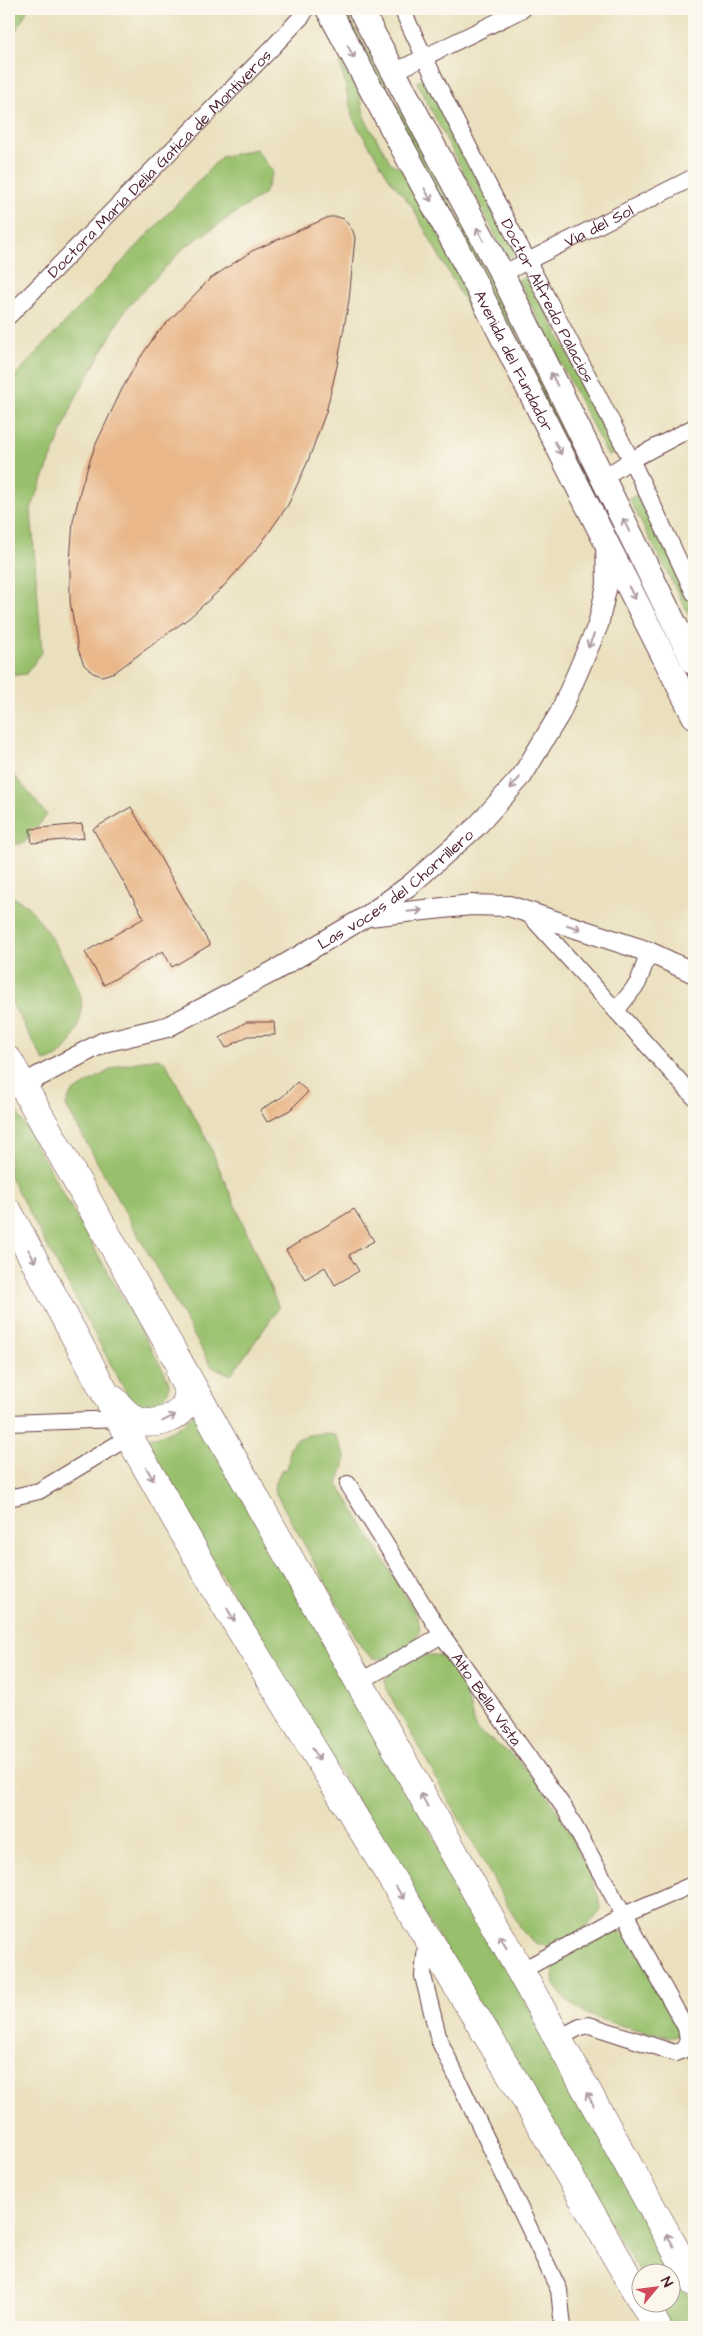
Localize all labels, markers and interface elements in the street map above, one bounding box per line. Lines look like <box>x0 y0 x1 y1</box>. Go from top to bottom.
one-way arrow <box>347 44 357 58</box>
street label: Doctora María Delia Gatica de Montiveros <box>42 45 277 283</box>
one-way arrow <box>424 187 434 201</box>
street label: Via del Sol <box>561 200 637 253</box>
street label: Doctor Alfredo Palacios <box>495 215 599 386</box>
one-way arrow <box>475 227 485 242</box>
street label: Avenida del Fundador <box>468 287 558 436</box>
one-way arrow <box>549 372 558 387</box>
one-way arrow <box>553 441 563 456</box>
one-way arrow <box>621 518 630 533</box>
one-way arrow <box>627 586 637 601</box>
one-way arrow <box>586 633 596 648</box>
one-way arrow <box>509 777 520 790</box>
street label: Las voces del Chorrillero <box>314 824 479 955</box>
one-way arrow <box>407 906 423 916</box>
one-way arrow <box>566 923 581 932</box>
one-way arrow <box>28 1248 37 1263</box>
one-way arrow <box>162 1412 177 1422</box>
one-way arrow <box>146 1466 156 1481</box>
one-way arrow <box>227 1607 237 1621</box>
street label: Alto Bella Vista <box>446 1648 527 1750</box>
one-way arrow <box>311 1746 321 1760</box>
one-way arrow <box>419 1792 429 1807</box>
one-way arrow <box>395 1885 405 1899</box>
one-way arrow <box>497 1935 507 1949</box>
one-way arrow <box>585 2092 595 2107</box>
one-way arrow <box>665 2234 675 2248</box>
north arrow <box>630 2264 680 2314</box>
text: N <box>656 2273 677 2291</box>

